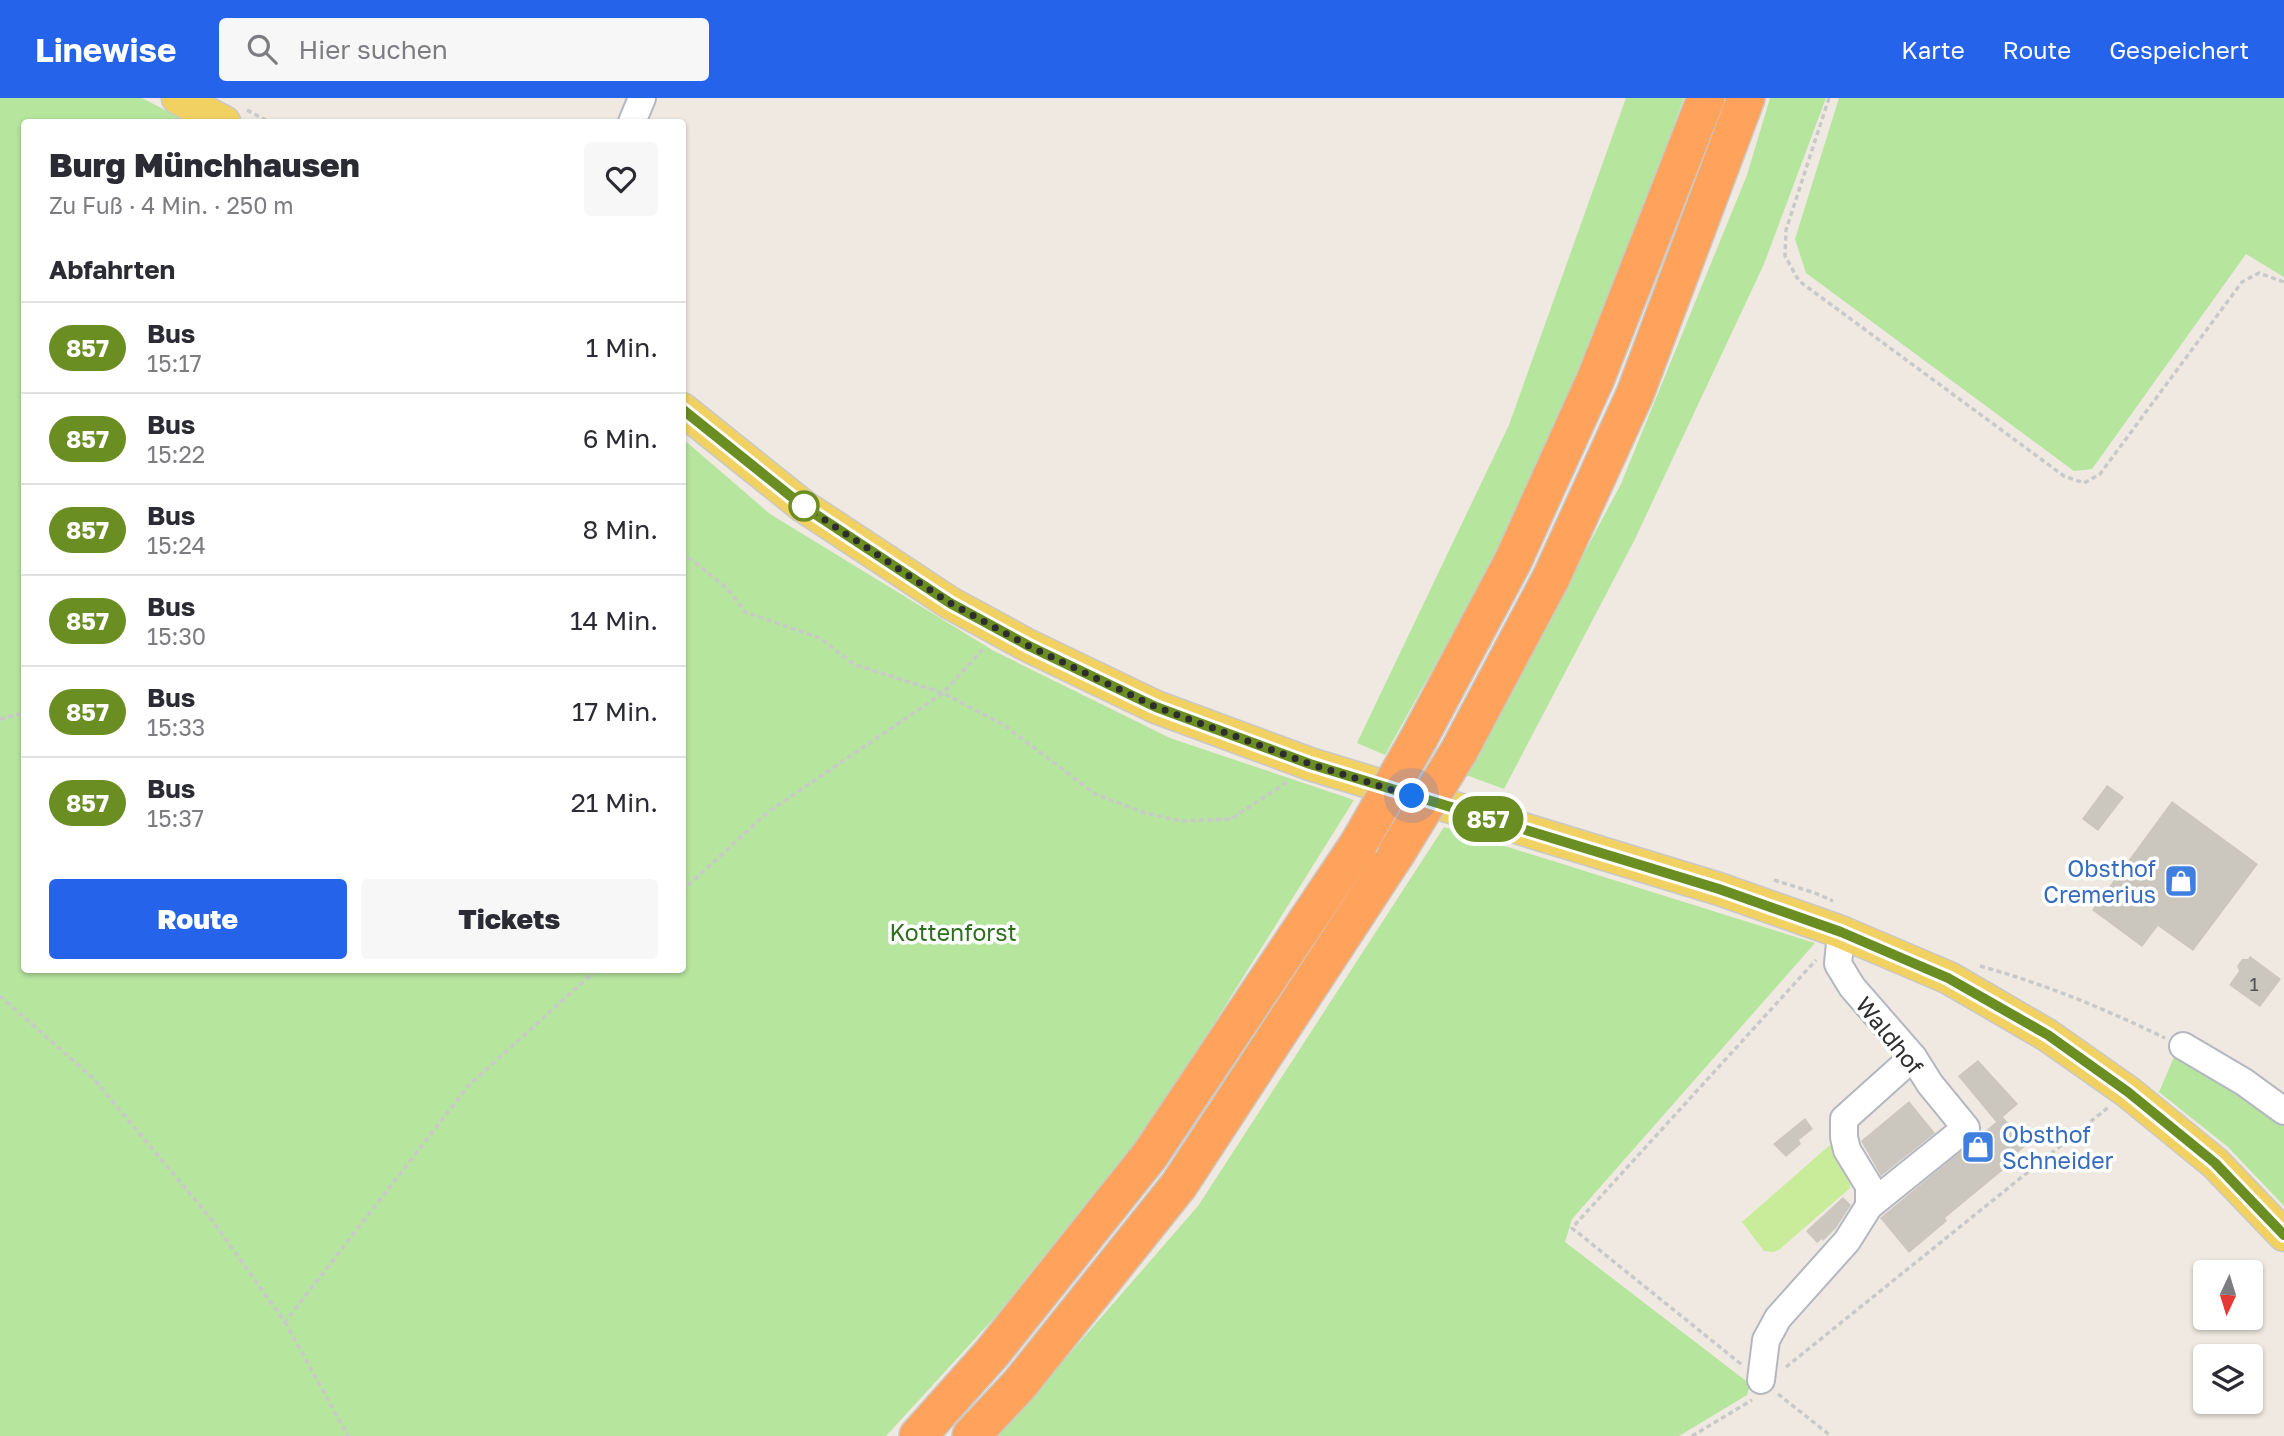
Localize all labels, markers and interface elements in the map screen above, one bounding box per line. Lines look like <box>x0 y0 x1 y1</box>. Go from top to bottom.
search box <box>219 18 709 81</box>
text: Linewise <box>35 30 177 69</box>
icon: search <box>243 30 281 68</box>
text: Hier suchen <box>299 34 448 65</box>
text: Karte <box>1901 35 1965 64</box>
text: Route <box>2003 35 2071 64</box>
text: Gespeichert <box>2109 35 2249 64</box>
button: heart <box>584 142 658 216</box>
text: Burg Münchhausen <box>49 145 360 184</box>
text: Zu Fuß · 4 Min. · 250 m <box>49 191 294 219</box>
text: Abfahrten <box>49 254 175 285</box>
text: Bus <box>147 318 195 349</box>
text: 1 Min. <box>586 332 658 363</box>
text: 857 <box>66 333 109 362</box>
text: 15:17 <box>147 349 202 377</box>
text: Bus <box>147 409 195 440</box>
text: 6 Min. <box>583 423 658 454</box>
text: 857 <box>66 424 109 453</box>
text: 15:22 <box>147 440 205 468</box>
unlabelled marker <box>789 491 819 521</box>
text: Bus <box>147 500 195 531</box>
text: 8 Min. <box>583 514 658 545</box>
text: 857 <box>66 515 109 544</box>
text: 15:24 <box>147 531 206 559</box>
text: Bus <box>147 591 195 622</box>
text: 14 Min. <box>570 605 658 636</box>
text: 857 <box>66 606 109 635</box>
text: 15:30 <box>147 622 206 650</box>
text: Bus <box>147 682 195 713</box>
text: 17 Min. <box>572 696 658 727</box>
text: 857 <box>66 697 109 726</box>
text: 15:33 <box>147 713 205 741</box>
text: Bus <box>147 773 195 804</box>
your location <box>1394 778 1429 813</box>
text: 21 Min. <box>571 787 658 818</box>
text: 857 <box>66 788 109 817</box>
line badge: 857 <box>1448 796 1528 842</box>
text: 15:37 <box>147 804 204 832</box>
text: 857 <box>1466 804 1510 833</box>
place label: Obsthof Cremerius <box>2043 854 2156 908</box>
shop icon: Obsthof Cremerius <box>2162 862 2200 900</box>
button: Route <box>49 879 347 959</box>
button: Tickets <box>361 879 658 959</box>
park label: Kottenforst <box>889 918 1017 946</box>
house number: 1 <box>2249 972 2259 995</box>
street label: Waldhof <box>1850 991 1930 1079</box>
place label: Obsthof Schneider <box>2002 1120 2114 1174</box>
shop icon: Obsthof Schneider <box>1959 1128 1997 1166</box>
north arrow <box>2193 1260 2263 1330</box>
map controls <box>2193 1260 2263 1414</box>
button: layers <box>2193 1344 2263 1414</box>

